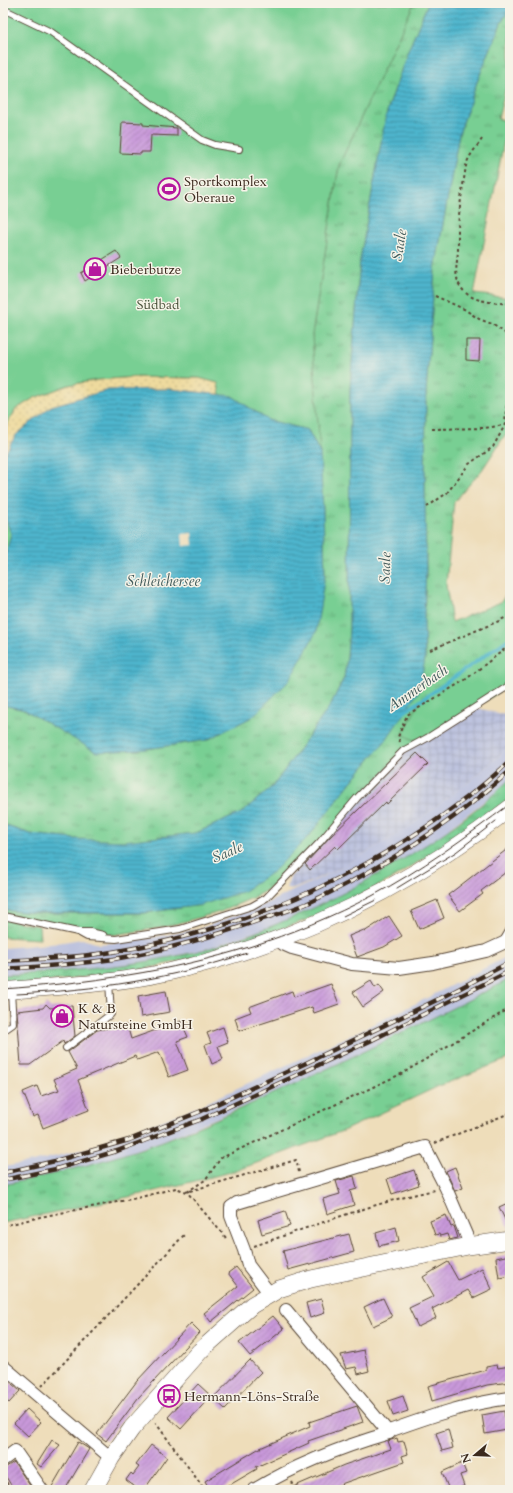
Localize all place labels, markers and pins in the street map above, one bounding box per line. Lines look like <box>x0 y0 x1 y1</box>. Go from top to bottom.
place label: Sportkomplex Oberaue <box>184 172 267 207</box>
sports icon: Sportkomplex Oberaue <box>156 176 182 202</box>
shop icon: Bieberbutze <box>82 256 108 282</box>
place label: Bieberbutze <box>110 260 181 279</box>
place label: K & B Natursteine GmbH <box>78 999 193 1034</box>
shop icon: K & B Natursteine GmbH <box>49 1003 75 1029</box>
bus stop icon: Hermann-Löns-Straße <box>156 1383 182 1409</box>
place label: Hermann-Löns-Straße <box>184 1387 319 1406</box>

